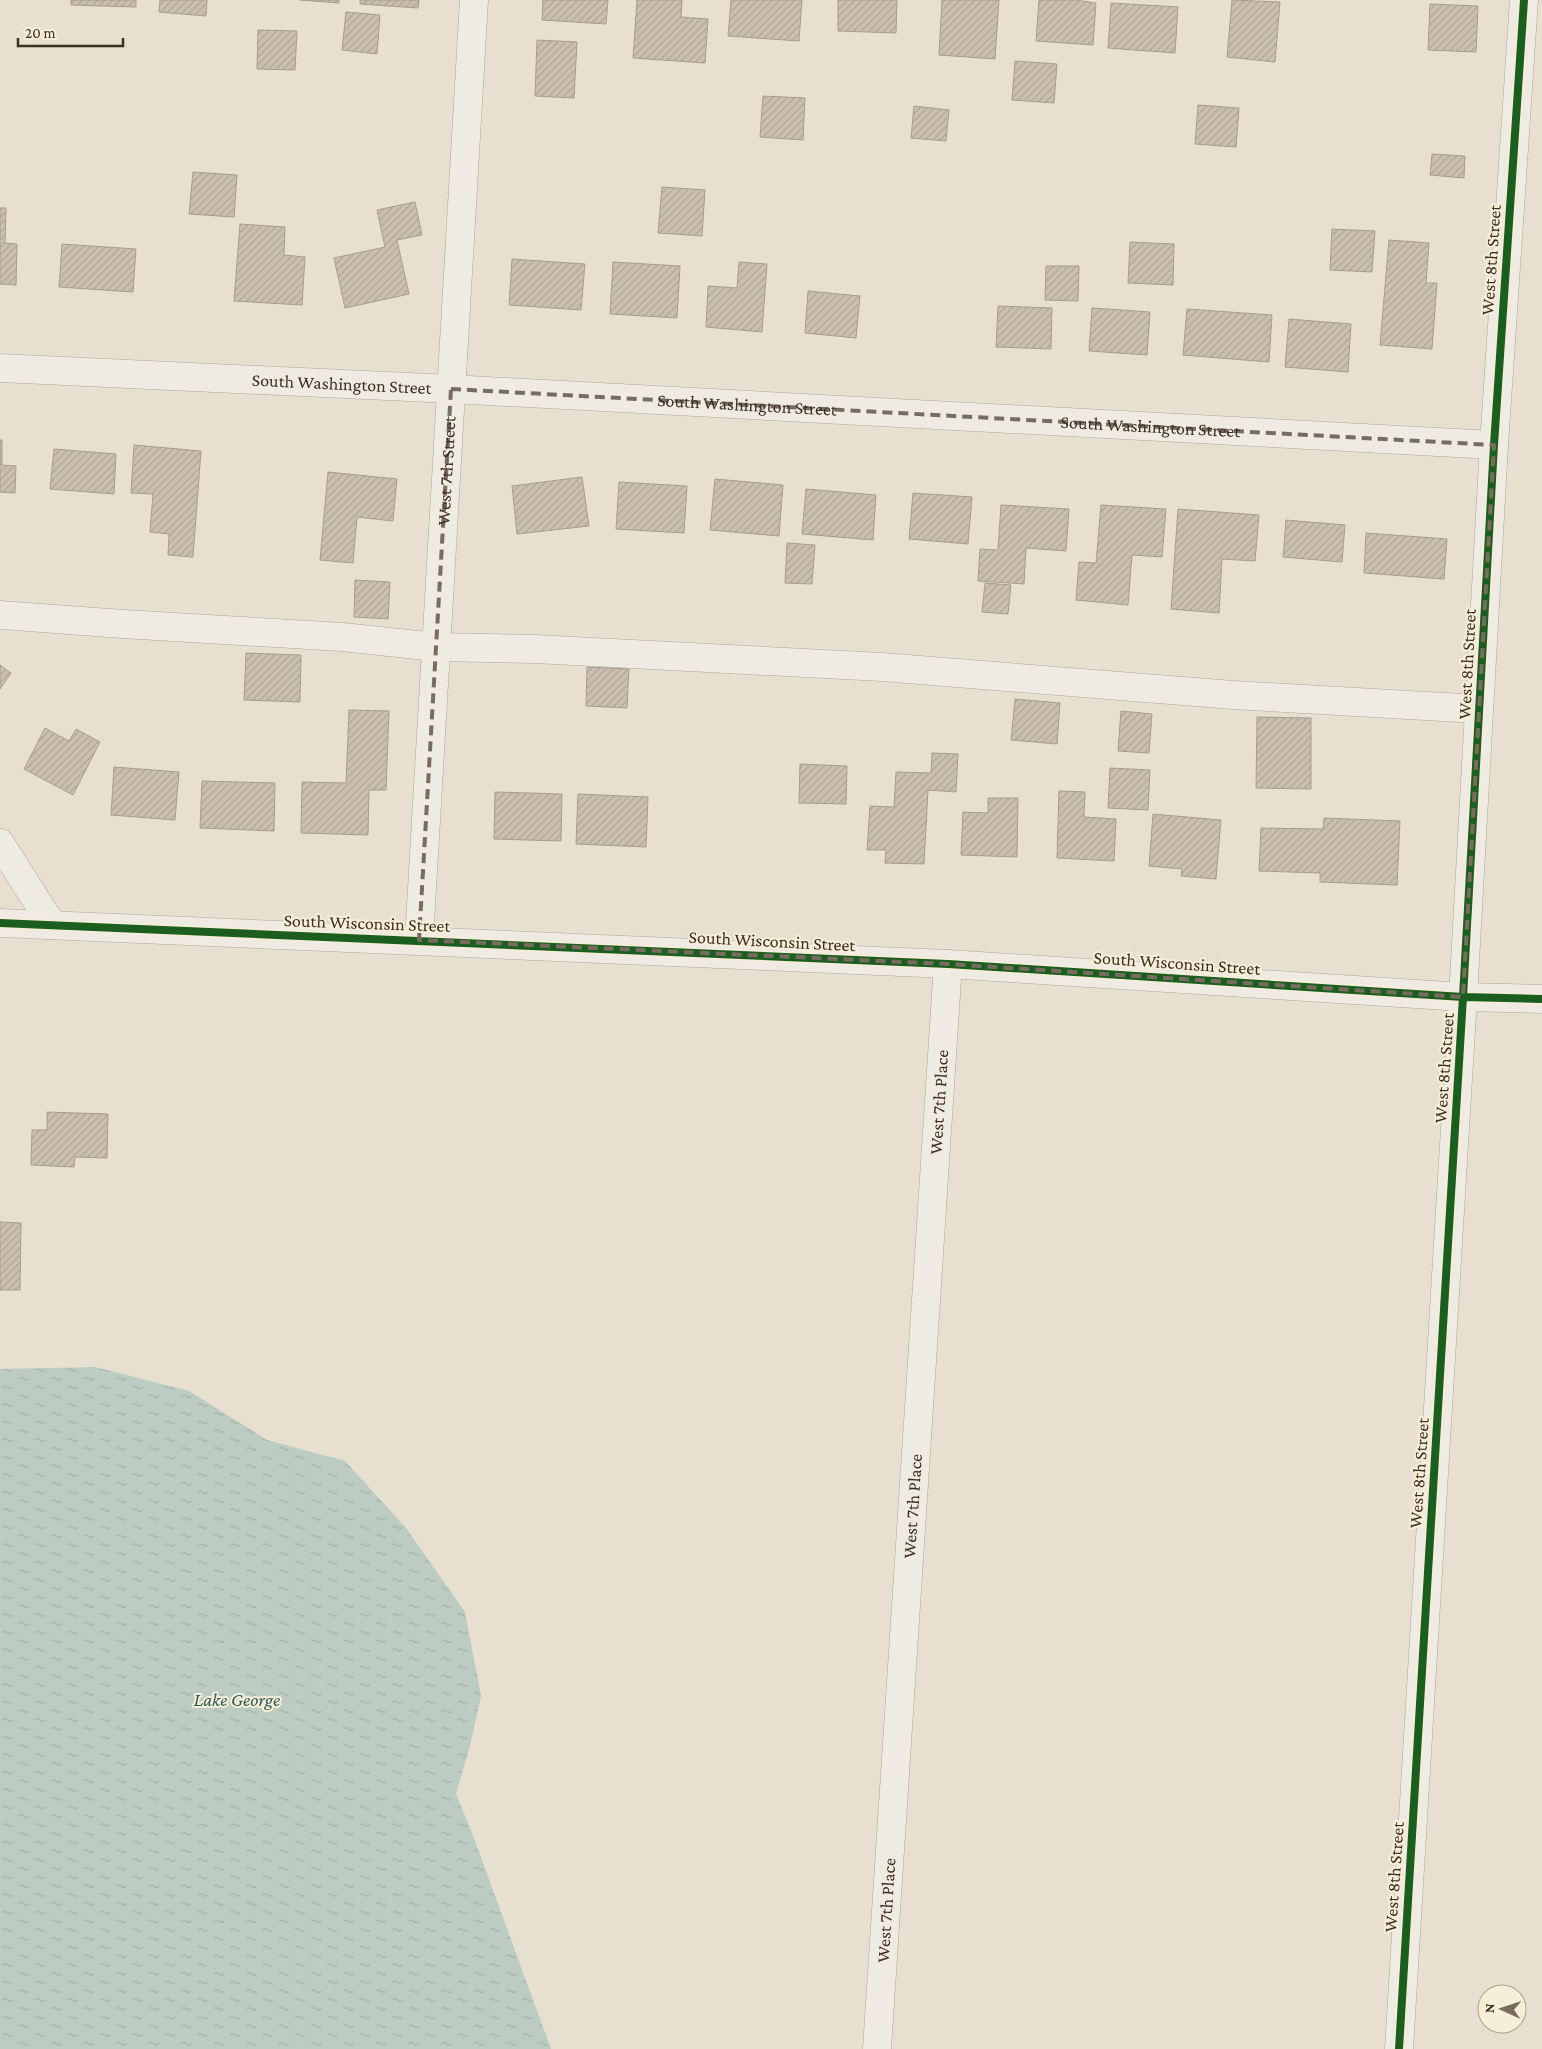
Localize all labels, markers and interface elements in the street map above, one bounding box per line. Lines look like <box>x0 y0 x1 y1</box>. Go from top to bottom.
scale bar <box>18 15 122 47</box>
text: 20 m <box>25 25 56 41</box>
street label: West 8th Street <box>1477 203 1505 316</box>
street label: South Washington Street <box>251 370 433 398</box>
street label: South Washington Street <box>657 390 838 420</box>
street label: South Washington Street <box>1060 412 1242 441</box>
street label: West 7th Street <box>433 414 460 526</box>
street label: West 8th Street <box>1454 607 1480 720</box>
street label: South Wisconsin Street <box>283 910 452 936</box>
street label: South Wisconsin Street <box>688 927 857 955</box>
street label: South Wisconsin Street <box>1093 947 1262 979</box>
street label: West 8th Street <box>1430 1011 1458 1124</box>
street label: West 7th Place <box>926 1049 952 1155</box>
street label: West 8th Street <box>1405 1416 1433 1529</box>
street label: West 7th Place <box>899 1453 926 1559</box>
water label: Lake George <box>194 1689 280 1710</box>
street label: West 8th Street <box>1380 1820 1408 1933</box>
street label: West 7th Place <box>873 1857 899 1963</box>
north arrow <box>1477 1984 1527 2034</box>
text: N <box>1481 2003 1497 2014</box>

